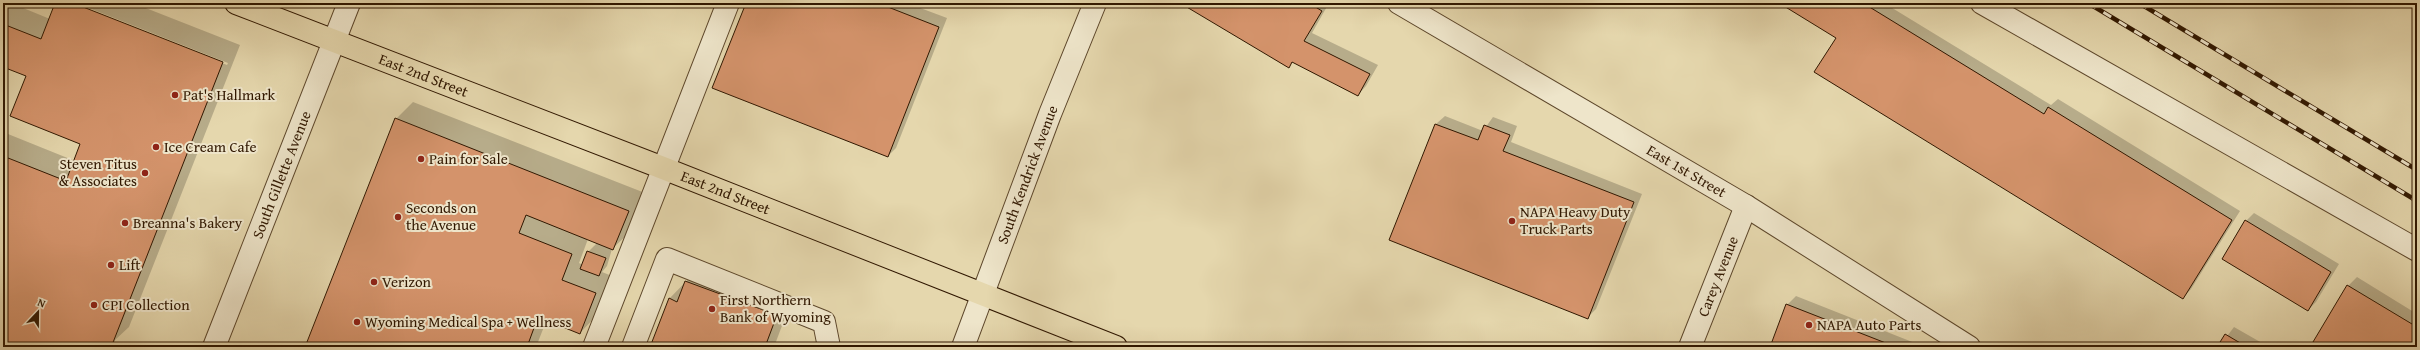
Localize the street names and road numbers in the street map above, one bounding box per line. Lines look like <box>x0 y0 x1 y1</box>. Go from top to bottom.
street label: East 2nd Street <box>376 48 472 102</box>
street label: South Kendrick Avenue <box>991 102 1062 247</box>
street label: South Gillette Avenue <box>247 108 316 242</box>
street label: East 1st Street <box>1643 139 1731 203</box>
street label: East 2nd Street <box>678 165 774 220</box>
street label: Carey Avenue <box>1692 233 1743 320</box>

